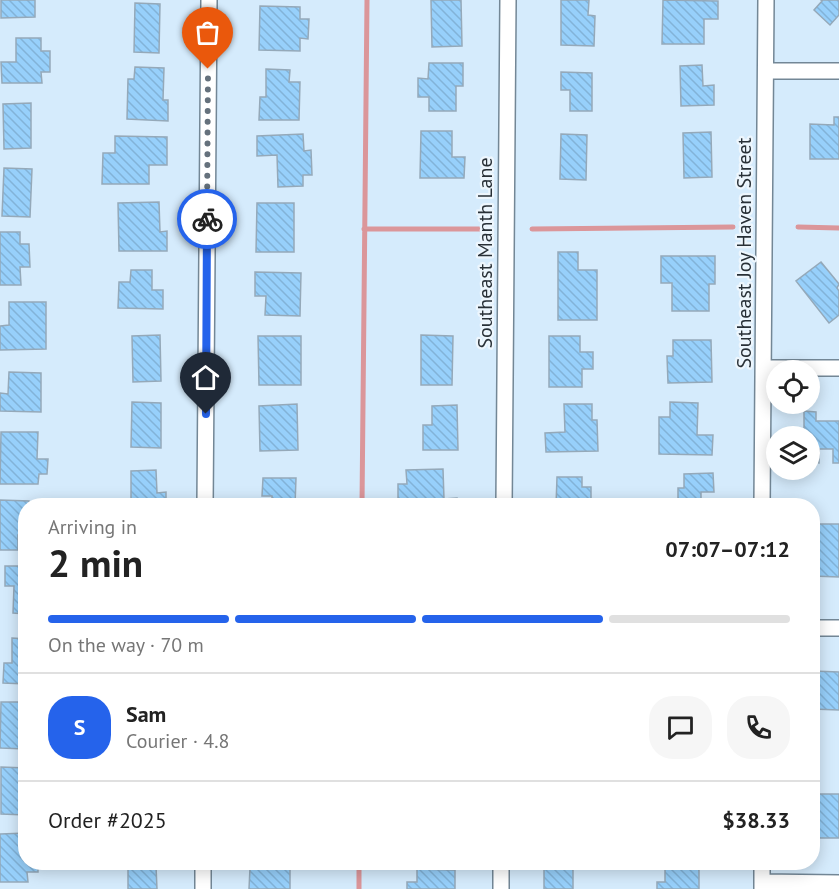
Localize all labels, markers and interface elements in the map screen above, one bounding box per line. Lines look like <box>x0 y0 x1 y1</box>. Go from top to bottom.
pin <box>182 7 233 69</box>
icon: bag <box>191 16 224 49</box>
street label: Southeast Joy Haven Street <box>731 137 757 369</box>
street label: Southeast Manth Lane <box>472 157 498 349</box>
courier <box>177 189 237 249</box>
icon: bike <box>191 203 224 236</box>
pin <box>180 352 231 414</box>
map controls <box>766 360 820 480</box>
button: locate <box>766 360 820 414</box>
icon: home <box>189 361 222 394</box>
button: layers <box>766 426 820 480</box>
text: Arriving in <box>48 514 137 540</box>
text: 07:07–07:12 <box>665 535 790 563</box>
text: 2 min <box>48 537 143 588</box>
text: On the way · 70 m <box>48 632 204 658</box>
button: chat <box>649 696 712 759</box>
button: phone <box>727 696 790 759</box>
text: Sam <box>126 700 166 728</box>
text: S <box>74 713 85 741</box>
text: Courier · 4.8 <box>126 728 229 754</box>
text: Order #2025 <box>48 806 167 834</box>
text: $38.33 <box>722 806 790 834</box>

